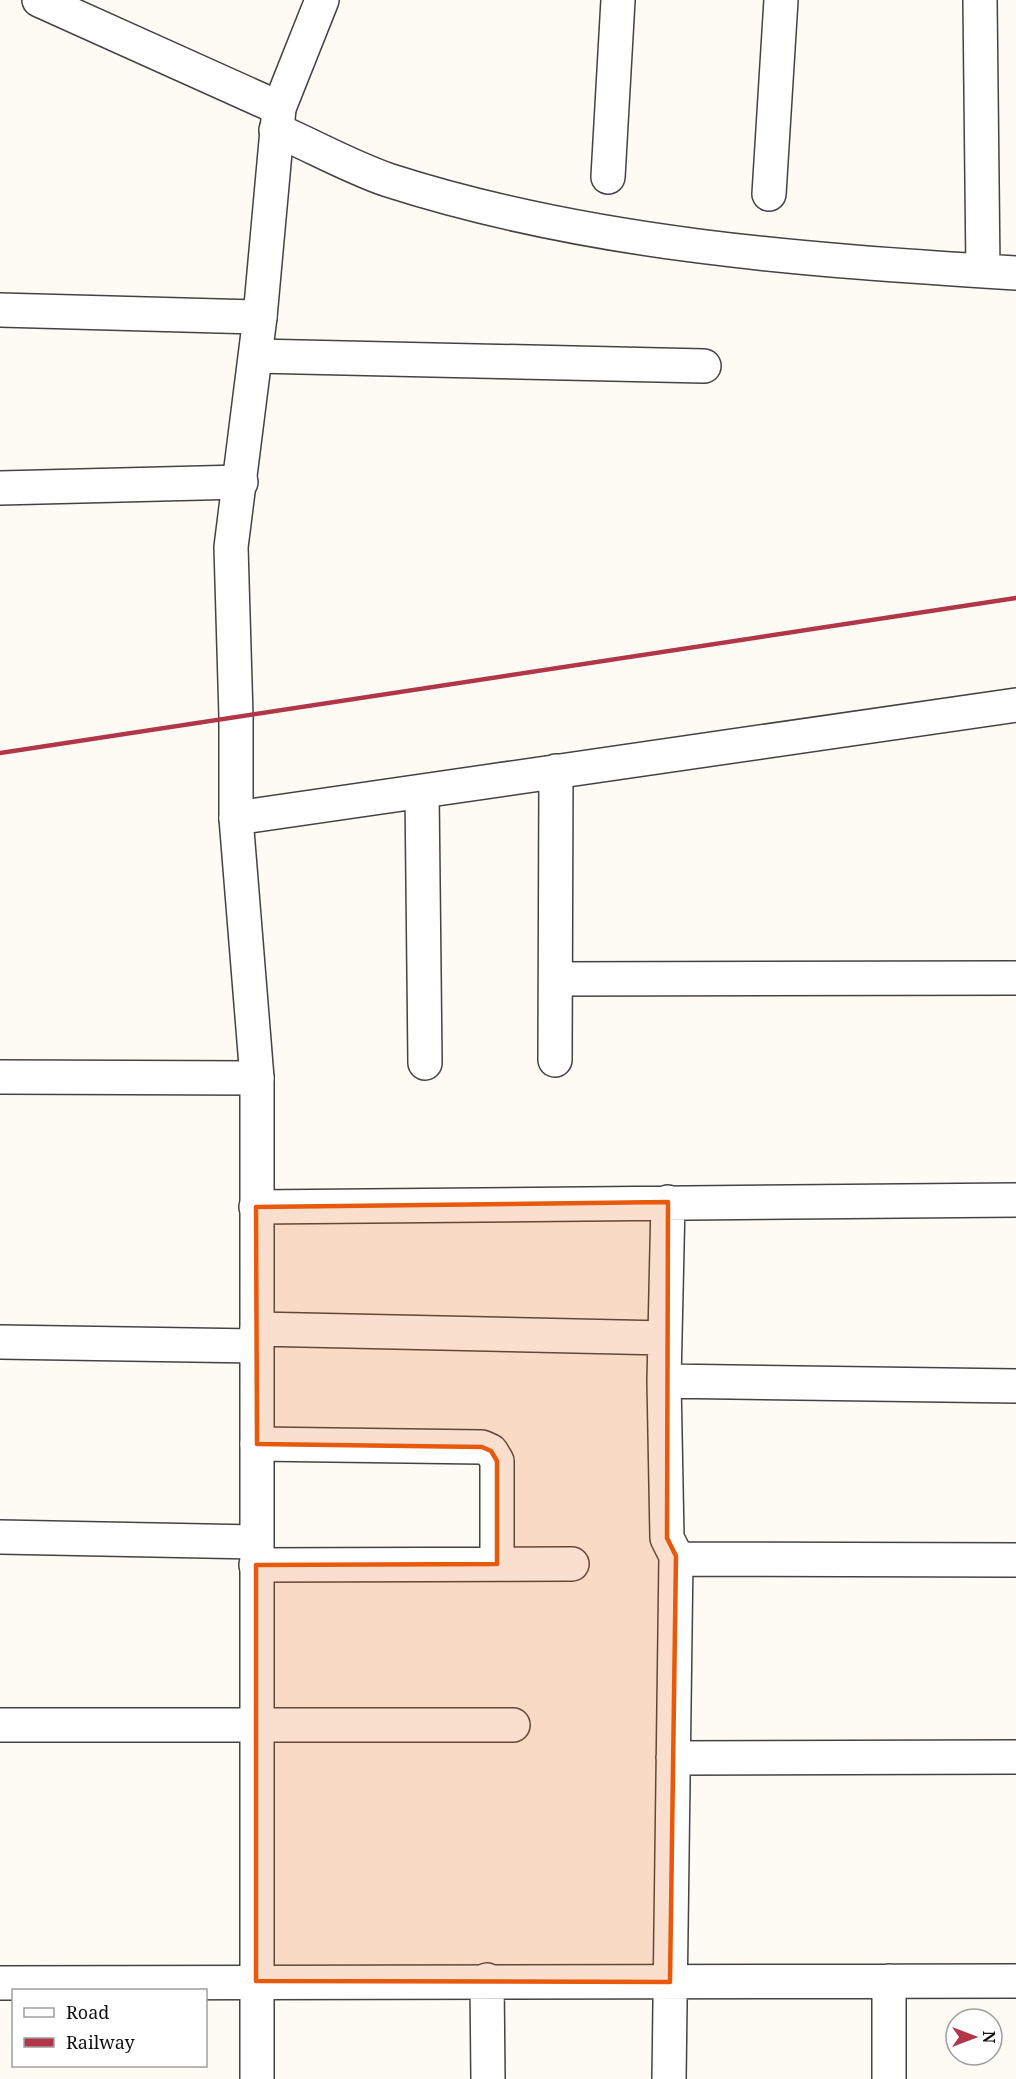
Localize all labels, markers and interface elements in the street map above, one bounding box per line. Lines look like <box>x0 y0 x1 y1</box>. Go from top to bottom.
legend <box>12 1989 207 2067</box>
text: Road <box>66 2000 109 2024</box>
north arrow <box>944 2007 1004 2067</box>
text: Railway <box>66 2030 136 2054</box>
text: N <box>978 2031 1000 2044</box>

